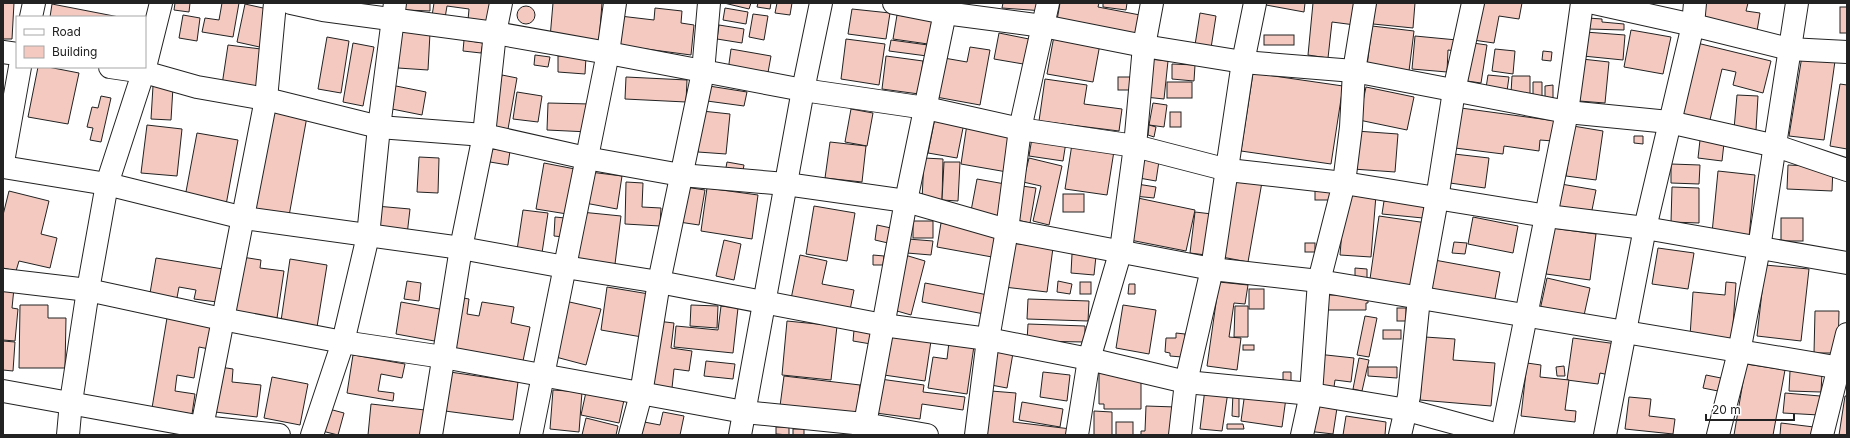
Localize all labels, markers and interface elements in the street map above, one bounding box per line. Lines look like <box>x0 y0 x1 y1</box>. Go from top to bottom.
legend <box>16 16 146 68</box>
text: Road <box>52 24 81 39</box>
text: Building <box>52 44 97 59</box>
scale bar <box>1706 396 1794 422</box>
text: 20 m <box>1712 402 1741 417</box>

